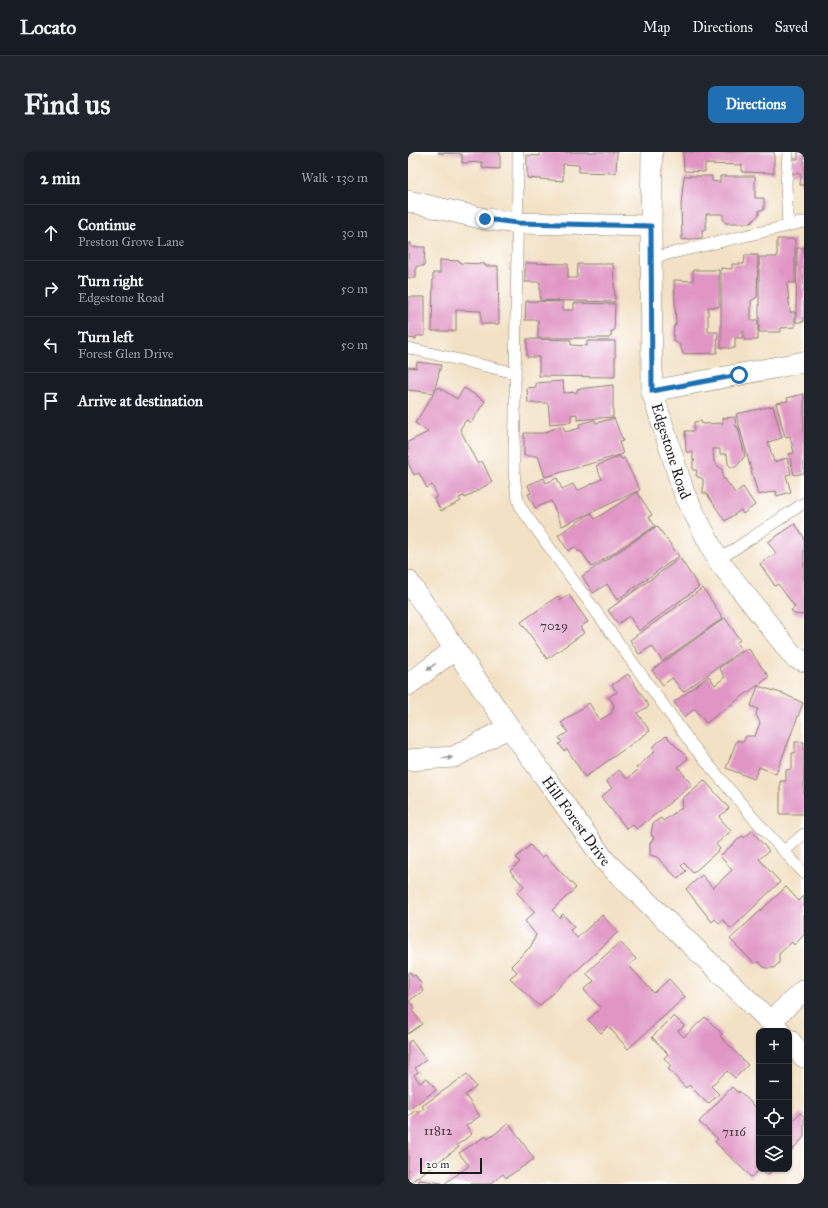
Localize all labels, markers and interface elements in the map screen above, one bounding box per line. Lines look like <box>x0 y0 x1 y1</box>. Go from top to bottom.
text: Locato <box>20 16 76 39</box>
text: Map <box>643 19 670 36</box>
text: Directions <box>692 19 753 36</box>
text: Saved <box>775 19 808 36</box>
button: Directions <box>708 86 804 123</box>
text: Find us <box>24 87 110 122</box>
text: 2 min <box>40 168 80 189</box>
text: Walk · 130 m <box>301 170 368 186</box>
route end <box>476 210 494 228</box>
text: Continue <box>78 216 136 234</box>
icon: ahead <box>40 222 62 244</box>
text: 30 m <box>342 225 368 241</box>
text: Preston Grove Lane <box>78 234 184 250</box>
text: Turn right <box>78 272 143 290</box>
icon: right <box>40 278 62 300</box>
text: 50 m <box>341 281 368 297</box>
text: Edgestone Road <box>78 290 164 306</box>
text: Turn left <box>78 328 134 346</box>
icon: left <box>40 334 62 356</box>
text: 50 m <box>341 337 368 353</box>
text: Forest Glen Drive <box>78 346 173 362</box>
route start <box>730 366 748 384</box>
icon: arrive <box>40 390 62 412</box>
text: Arrive at destination <box>78 392 203 410</box>
street label: Edgestone Road <box>647 401 695 503</box>
house number: 7029 <box>540 618 568 634</box>
one-way arrow <box>426 663 437 671</box>
one-way arrow <box>441 754 453 761</box>
street label: Hill Forest Drive <box>538 772 614 870</box>
map controls <box>756 1028 792 1172</box>
button: + <box>756 1028 792 1064</box>
button: − <box>756 1064 792 1100</box>
button: locate <box>756 1100 792 1136</box>
house number: 11812 <box>424 1123 453 1139</box>
house number: 7116 <box>722 1124 746 1140</box>
button: layers <box>756 1136 792 1172</box>
scale bar <box>420 1156 482 1175</box>
text: 20 m <box>426 1158 449 1171</box>

